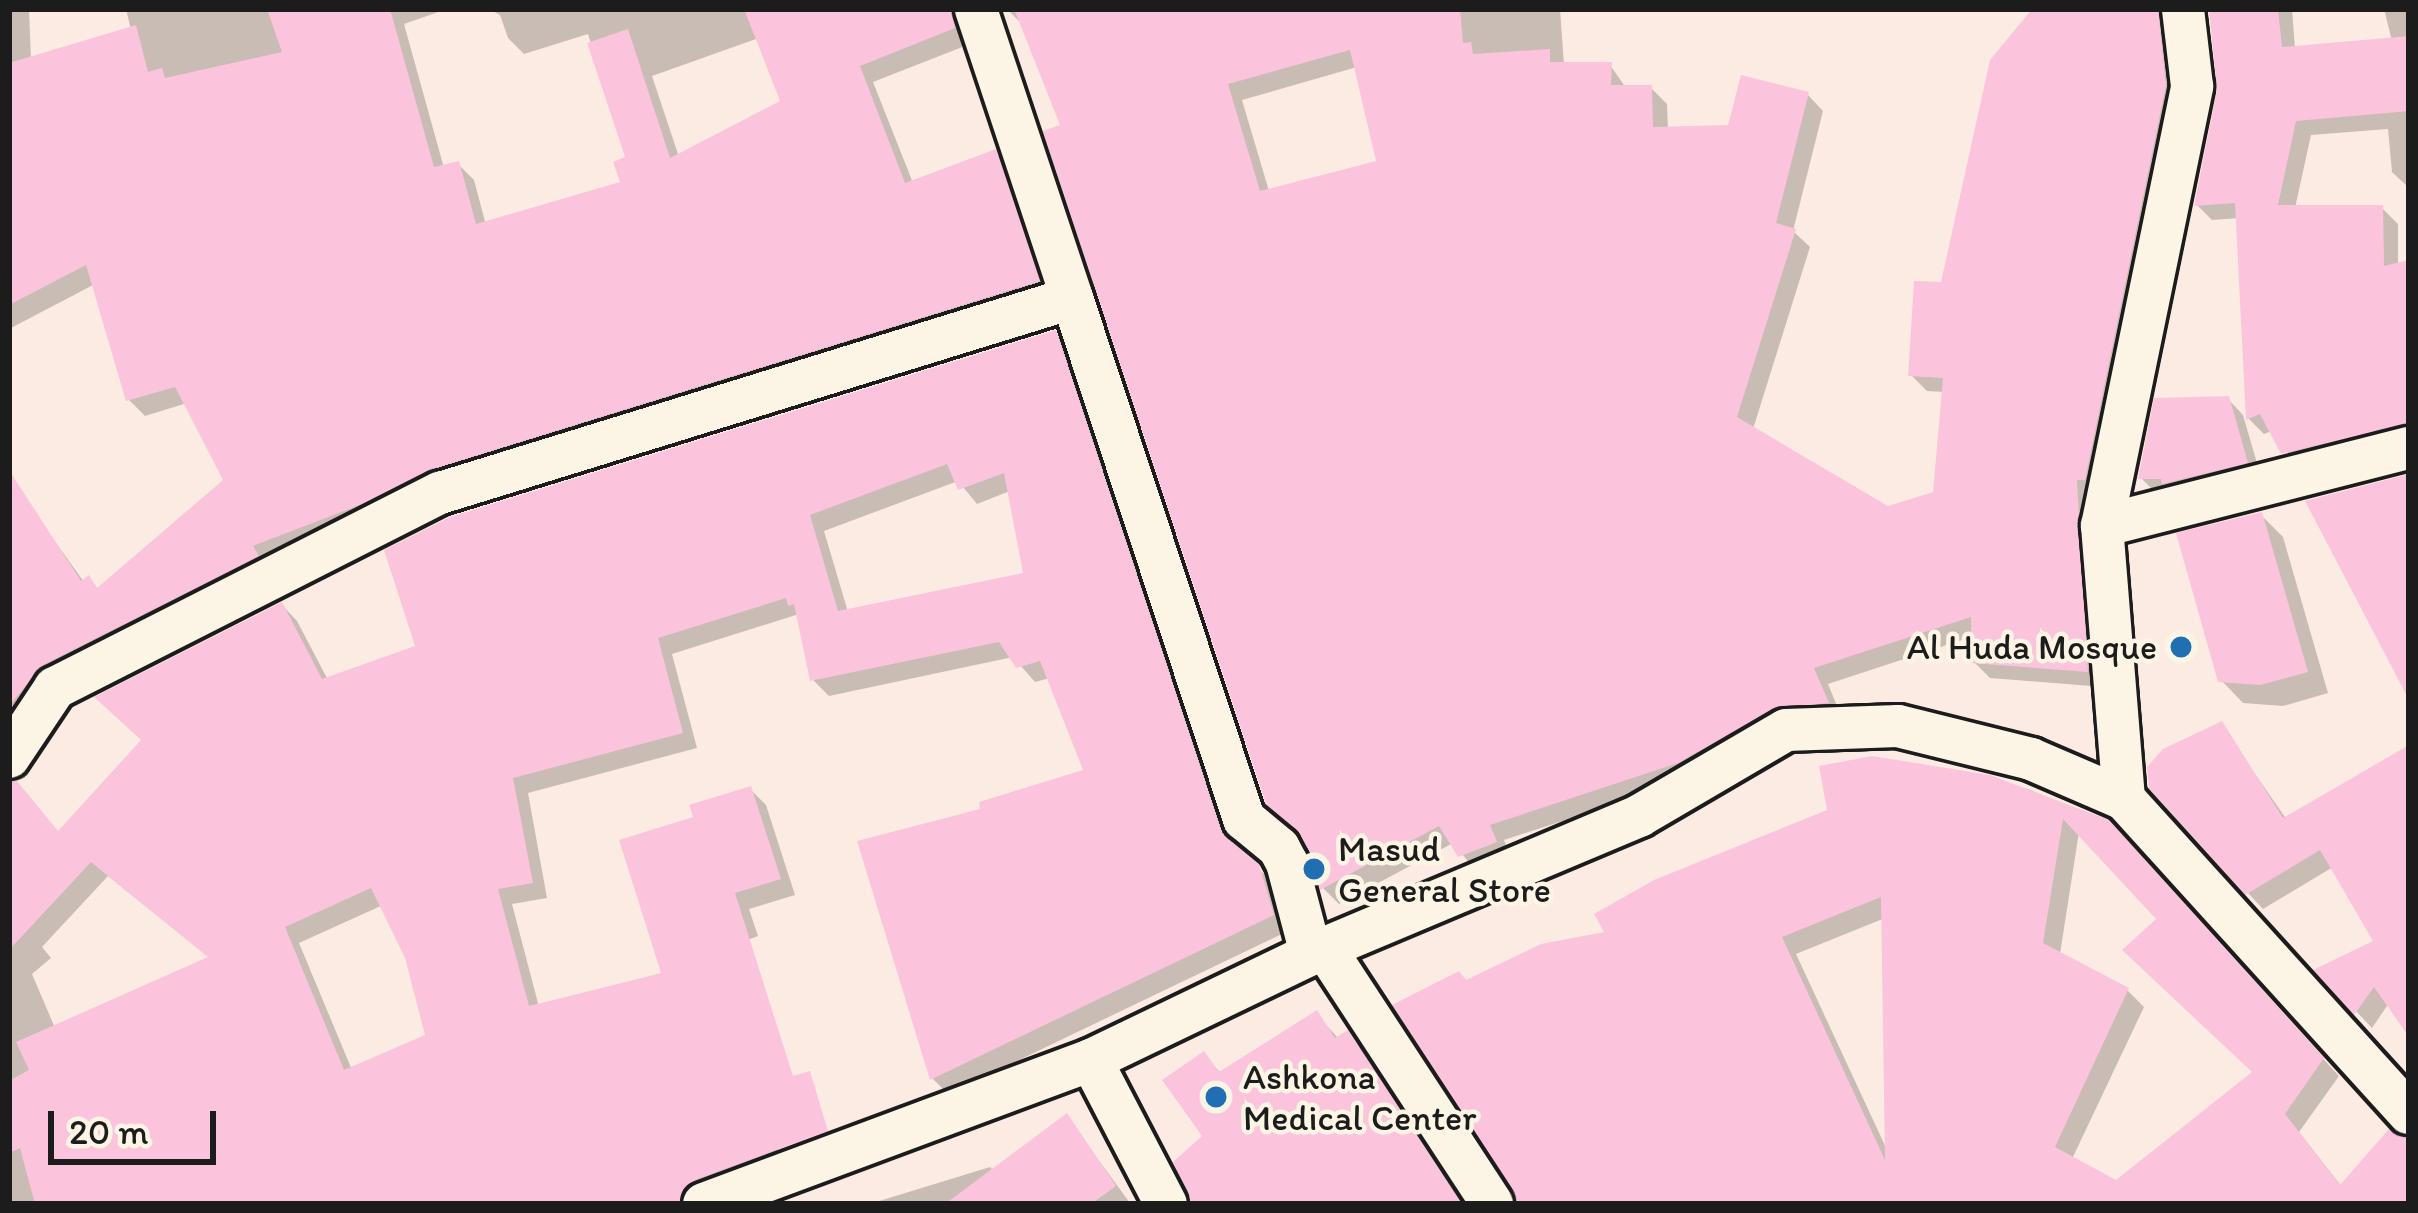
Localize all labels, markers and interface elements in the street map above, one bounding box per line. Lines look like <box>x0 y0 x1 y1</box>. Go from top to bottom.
place label: Al Huda Mosque <box>1907 625 2157 669</box>
marker: Al Huda Mosque <box>2168 634 2194 660</box>
place label: Masud General Store <box>1338 826 1551 911</box>
marker: Masud General Store <box>1301 856 1327 882</box>
place label: Ashkona Medical Center <box>1243 1054 1476 1139</box>
marker: Ashkona Medical Center <box>1200 1081 1232 1113</box>
scale bar <box>54 1087 222 1161</box>
text: 20 m <box>69 1110 149 1153</box>

